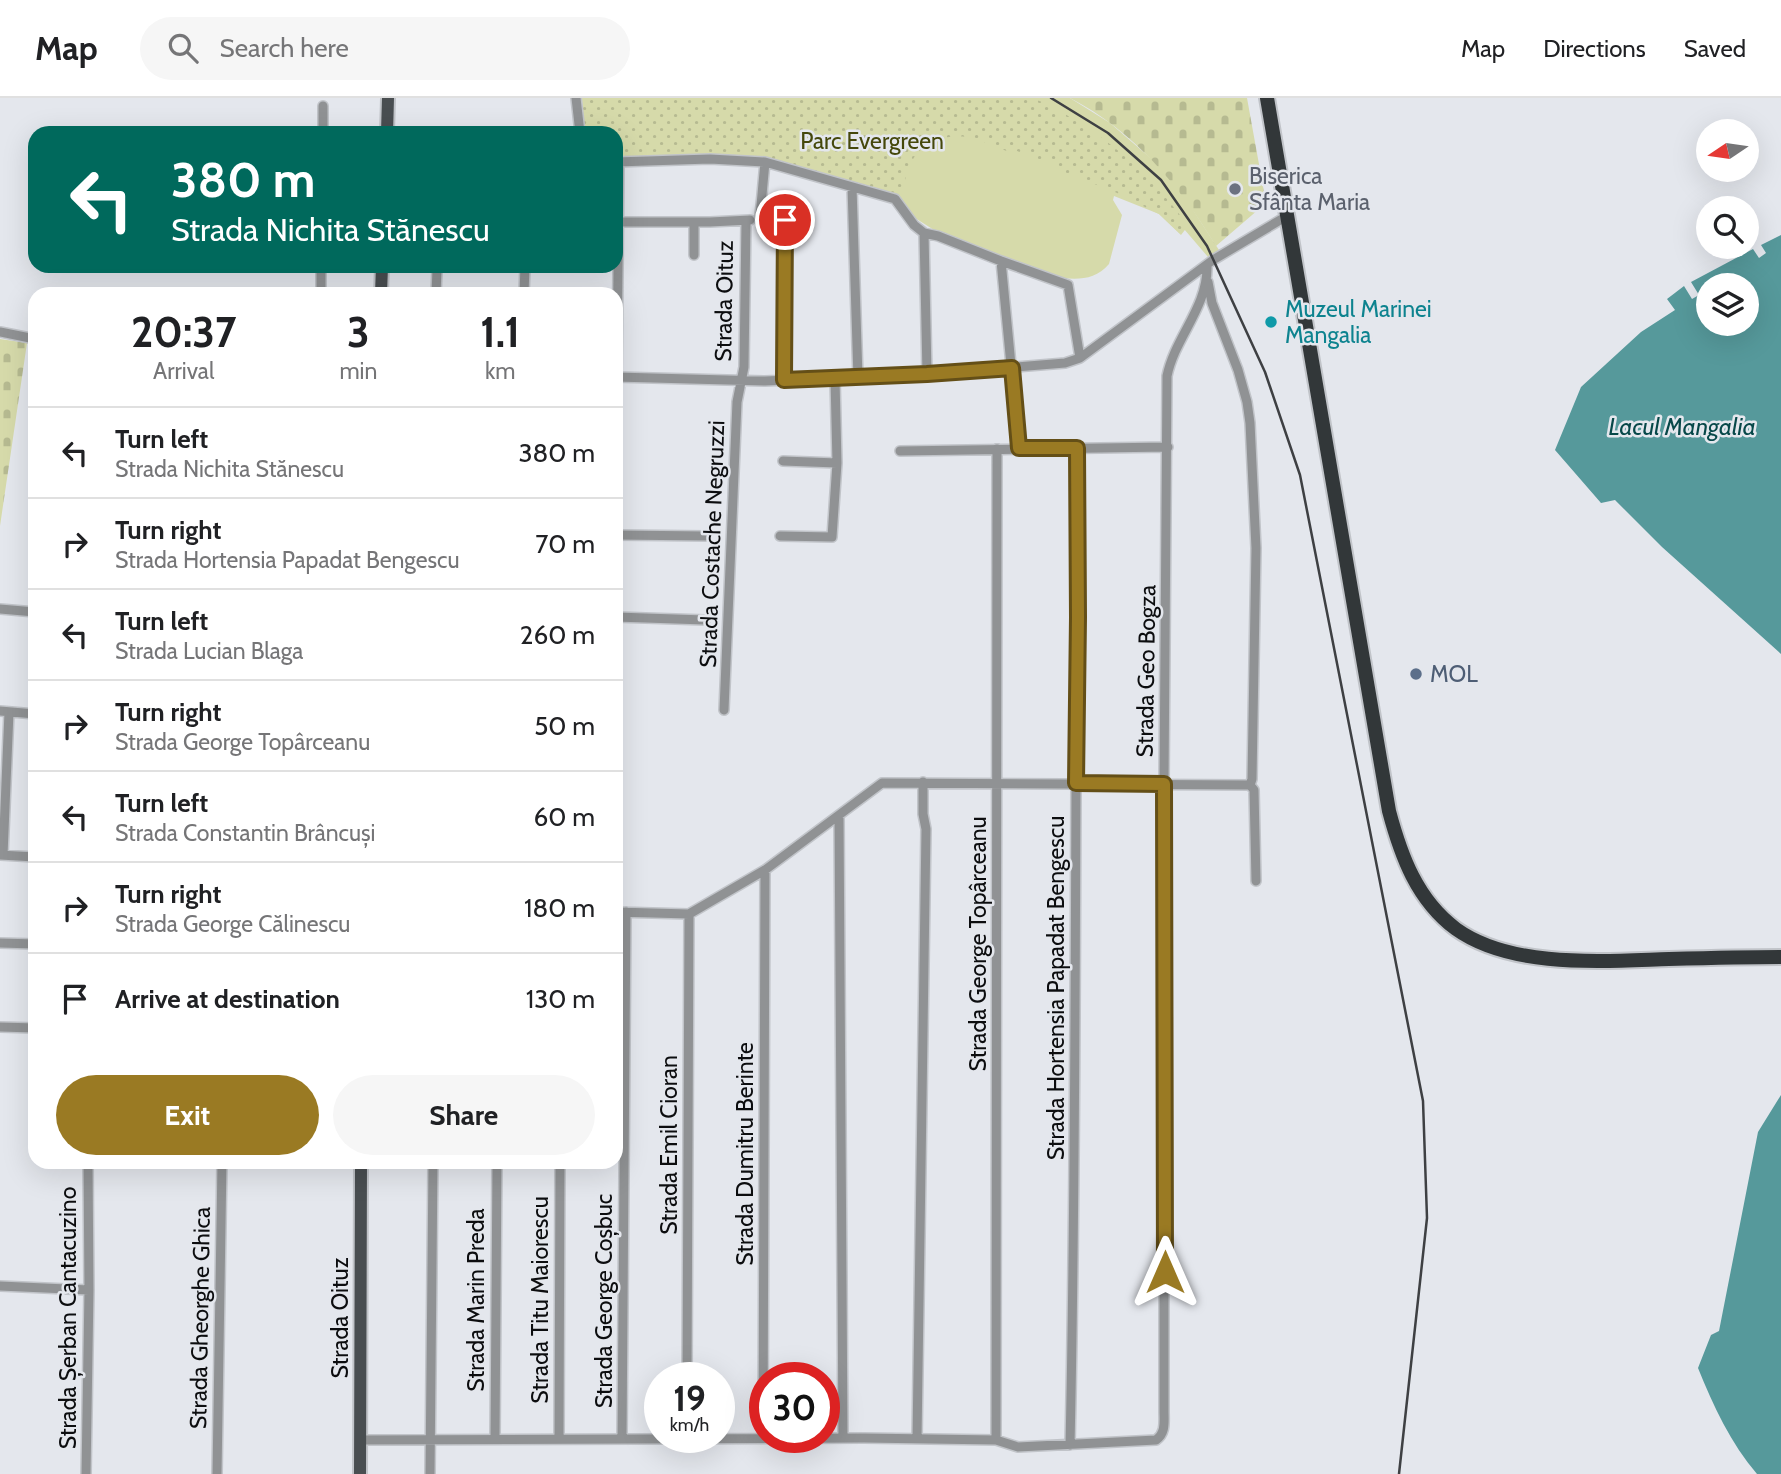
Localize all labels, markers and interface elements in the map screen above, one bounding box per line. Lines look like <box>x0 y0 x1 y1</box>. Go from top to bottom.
search box <box>140 17 630 80</box>
text: Map <box>35 28 98 68</box>
icon: search <box>164 29 202 67</box>
text: Search here <box>220 32 349 64</box>
text: Map <box>1461 34 1505 63</box>
text: Directions <box>1543 34 1646 63</box>
text: Saved <box>1684 34 1746 63</box>
north arrow <box>1696 119 1759 182</box>
map controls <box>1696 119 1759 336</box>
park label: Parc Evergreen <box>800 127 944 155</box>
text: 380 m <box>171 150 315 209</box>
icon: left <box>56 154 147 245</box>
place label: Biserica Sfânta Maria <box>1249 162 1370 216</box>
marker: Biserica Sfânta Maria <box>1227 181 1243 197</box>
pin <box>755 190 815 250</box>
button: search <box>1696 196 1759 259</box>
icon: arrive <box>766 201 804 239</box>
text: Strada Nichita Stănescu <box>171 210 490 249</box>
street label: Strada Oituz <box>709 240 739 362</box>
button: layers <box>1696 273 1759 336</box>
place label: Muzeul Marinei Mangalia <box>1285 295 1432 349</box>
text: 20:37 <box>131 306 236 358</box>
text: 3 <box>347 306 370 358</box>
text: 1.1 <box>480 306 520 358</box>
marker: Muzeul Marinei Mangalia <box>1263 314 1279 330</box>
text: Arrival <box>153 357 214 385</box>
text: min <box>339 357 377 385</box>
text: km <box>485 357 515 385</box>
water label: Lacul Mangalia <box>1608 412 1756 441</box>
street label: Strada Costache Negruzzi <box>694 420 730 668</box>
text: Turn left <box>115 423 208 455</box>
icon: left <box>56 434 94 472</box>
text: 380 m <box>518 437 595 469</box>
text: Strada Nichita Stănescu <box>115 455 344 483</box>
text: Turn right <box>115 514 221 546</box>
icon: right <box>56 525 94 563</box>
text: 70 m <box>535 528 595 560</box>
text: Strada Hortensia Papadat Bengescu <box>115 546 460 574</box>
street label: Strada Geo Bogza <box>1130 584 1162 758</box>
text: Turn left <box>115 605 208 637</box>
icon: left <box>56 616 94 654</box>
text: 260 m <box>520 619 595 651</box>
text: Strada Lucian Blaga <box>115 637 303 665</box>
place label: MOL <box>1430 660 1478 688</box>
marker: MOL <box>1408 666 1424 682</box>
text: Turn right <box>115 696 221 728</box>
icon: right <box>56 707 94 745</box>
text: 50 m <box>534 710 595 742</box>
text: Strada George Topârceanu <box>115 728 370 756</box>
text: Turn left <box>115 787 208 819</box>
icon: left <box>56 798 94 836</box>
text: 60 m <box>533 801 595 833</box>
street label: Strada George Topârceanu <box>964 816 992 1072</box>
street label: Strada Hortensia Papadat Bengescu <box>1042 816 1070 1160</box>
text: Strada Constantin Brâncuși <box>115 819 375 847</box>
text: Turn right <box>115 878 221 910</box>
icon: right <box>56 889 94 927</box>
text: 180 m <box>524 892 595 924</box>
text: Strada George Călinescu <box>115 910 350 938</box>
icon: arrive <box>56 980 94 1018</box>
text: Arrive at destination <box>115 983 340 1015</box>
text: 130 m <box>526 983 595 1015</box>
street label: Strada Dumitru Berinte <box>731 1042 759 1266</box>
street label: Strada Emil Cioran <box>655 1055 683 1235</box>
button: Exit <box>56 1075 319 1155</box>
button: Share <box>333 1075 595 1155</box>
street label: Strada Șerban Cantacuzino <box>54 1187 83 1449</box>
street label: Strada George Coșbuc <box>590 1194 619 1408</box>
street label: Strada Titu Maiorescu <box>526 1196 554 1404</box>
street label: Strada Gheorghe Ghica <box>184 1207 216 1429</box>
street label: Strada Marin Preda <box>462 1208 490 1392</box>
position arrow <box>1128 1235 1202 1309</box>
street label: Strada Oituz <box>326 1257 354 1379</box>
speed limit sign: 30 <box>749 1362 840 1453</box>
text: 19 <box>673 1377 706 1420</box>
text: km/h <box>670 1414 709 1436</box>

